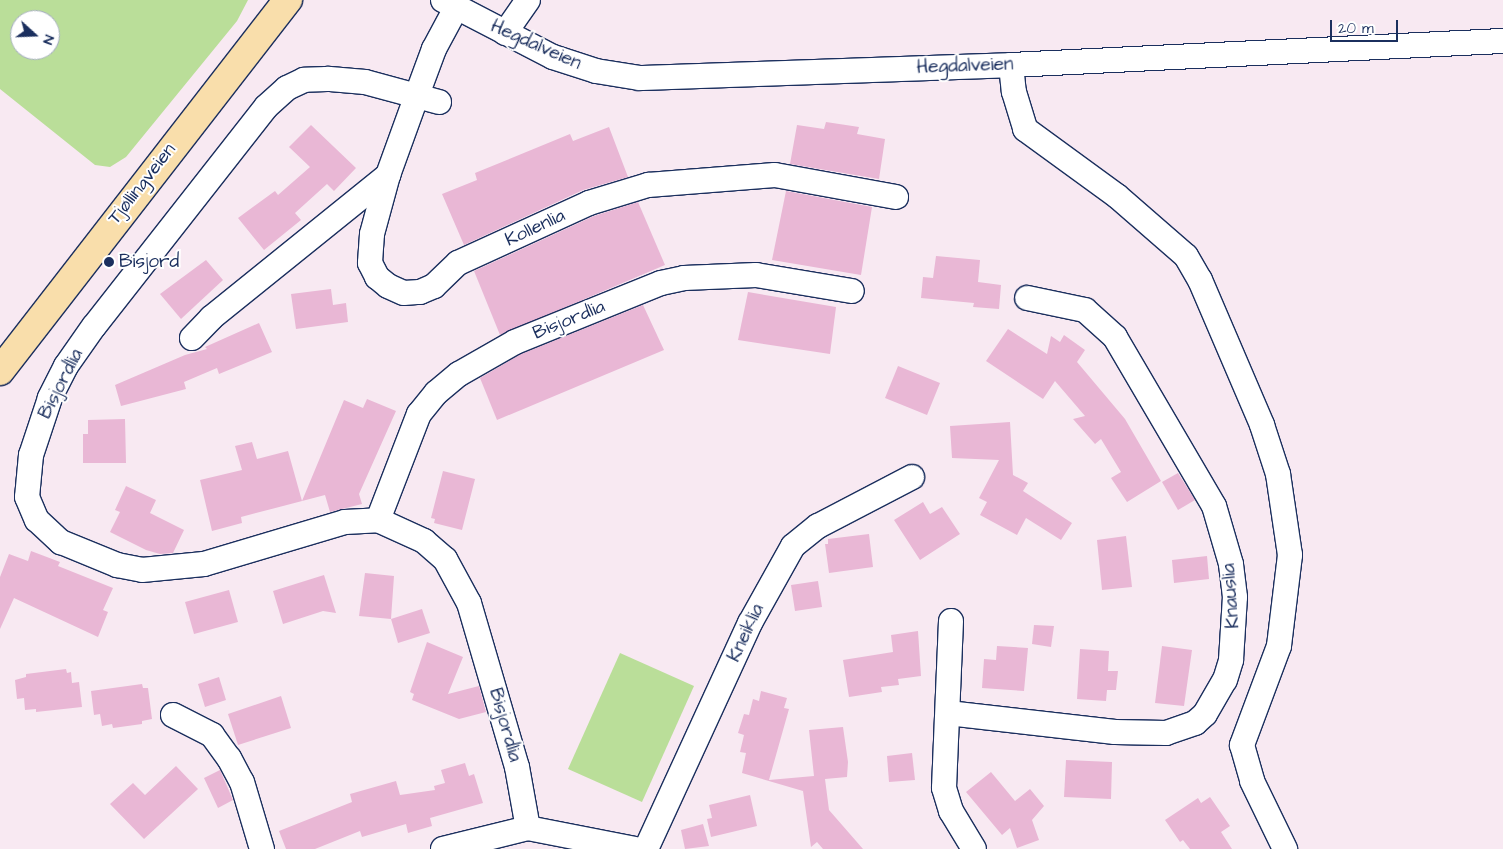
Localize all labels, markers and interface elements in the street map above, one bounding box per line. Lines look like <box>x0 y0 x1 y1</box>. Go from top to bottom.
north arrow <box>10 10 60 60</box>
scale bar <box>1333 10 1400 42</box>
street label: Hegdalveien <box>487 15 585 75</box>
text: 20 m <box>1338 18 1374 39</box>
text: N <box>37 32 59 47</box>
street label: Hegdalveien <box>916 53 1014 79</box>
street label: Tjøllingveien <box>103 139 181 229</box>
street label: Kollenlia <box>501 204 569 252</box>
place label: Bisjord <box>119 251 179 273</box>
marker: Bisjord <box>103 256 115 268</box>
street label: Bisjordlia <box>530 295 608 345</box>
street label: Bisjordlia <box>34 345 88 423</box>
street label: Knauslia <box>1217 563 1245 629</box>
street label: Kneiklia <box>723 600 769 666</box>
street label: Bisjordlia <box>484 685 526 765</box>

